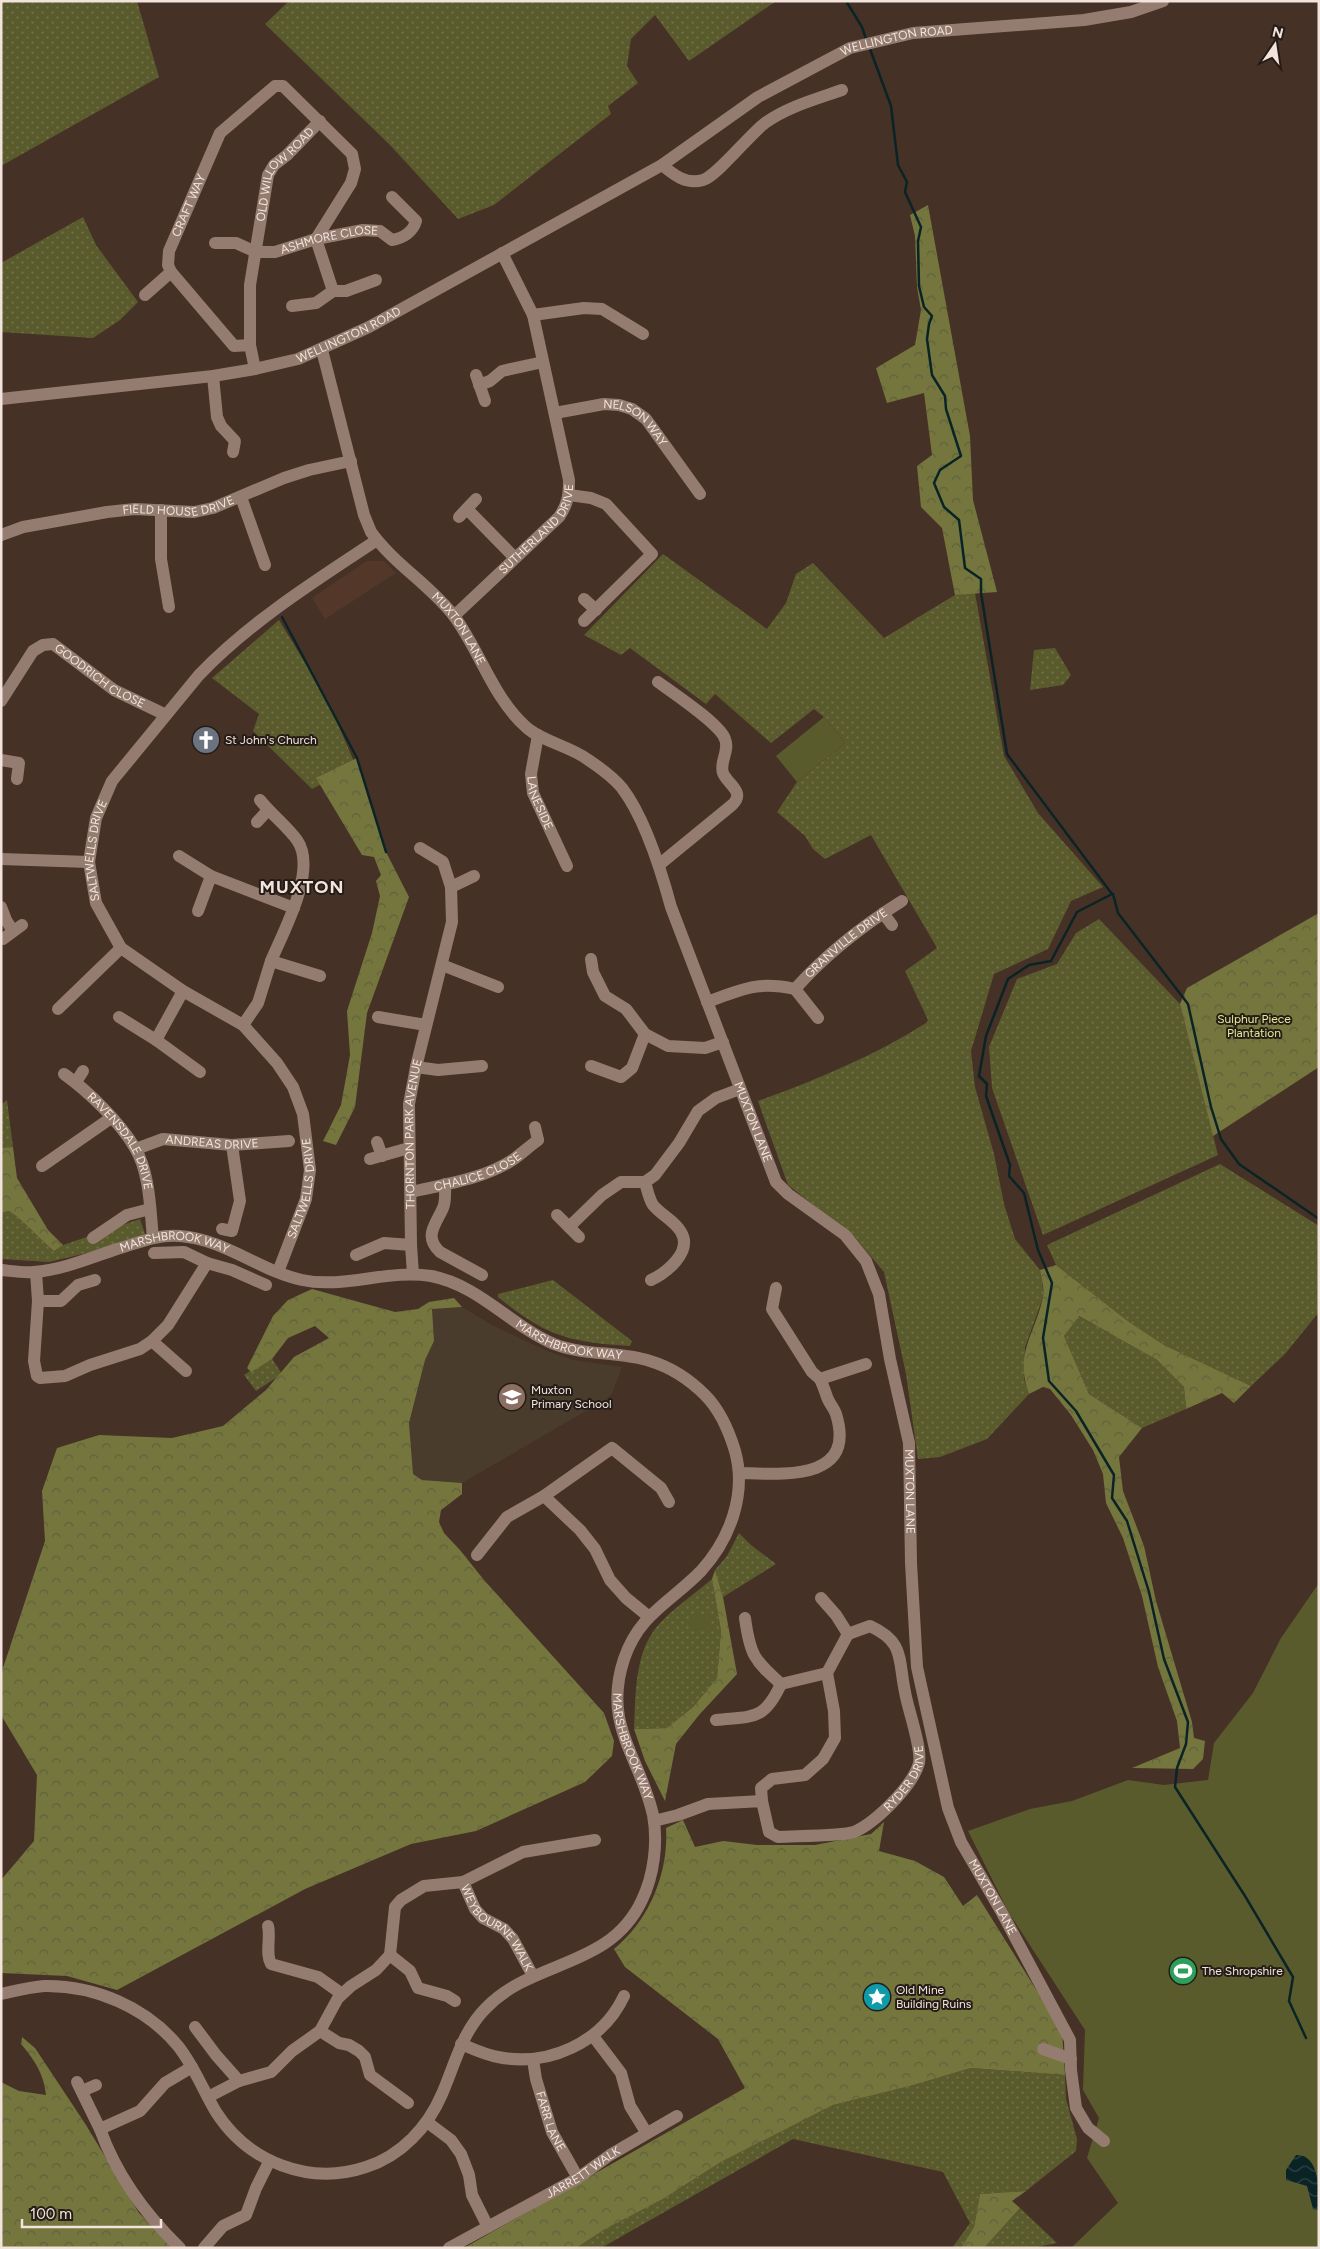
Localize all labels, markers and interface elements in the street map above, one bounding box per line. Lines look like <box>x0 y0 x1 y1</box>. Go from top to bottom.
north arrow <box>1250 20 1300 70</box>
street label: WELLINGTON ROAD <box>838 23 953 59</box>
text: N <box>1271 23 1285 42</box>
street label: OLD WILLOW ROAD <box>254 124 317 222</box>
street label: CRAFT WAY <box>169 171 209 239</box>
street label: ASHMORE CLOSE <box>279 223 379 257</box>
street label: WELLINGTON ROAD <box>294 304 403 366</box>
street label: NELSON WAY <box>603 397 670 449</box>
street label: SUTHERLAND DRIVE <box>496 484 576 577</box>
street label: FIELD HOUSE DRIVE <box>122 493 236 519</box>
street label: MUXTON LANE <box>429 589 488 667</box>
street label: GOODRICH CLOSE <box>52 641 147 711</box>
church icon: St John's Church <box>191 725 221 755</box>
place label: St John's Church <box>225 733 317 747</box>
street label: LANESIDE <box>524 775 556 832</box>
street label: SALTWELLS DRIVE <box>82 798 110 902</box>
district label: MUXTON <box>260 876 344 898</box>
street label: GRANVILLE DRIVE <box>802 905 890 981</box>
park label: Sulphur Piece Plantation <box>1217 1012 1291 1040</box>
street label: THORNTON PARK AVENUE <box>402 1057 425 1209</box>
street label: MUXTON LANE <box>731 1080 775 1164</box>
street label: RAVENSDALE DRIVE <box>85 1089 155 1191</box>
street label: ANDREAS DRIVE <box>165 1132 259 1152</box>
street label: SALTWELLS DRIVE <box>284 1137 317 1241</box>
street label: CHALICE CLOSE <box>433 1149 524 1194</box>
street label: MARSHBROOK WAY <box>118 1229 232 1256</box>
street label: MARSHBROOK WAY <box>513 1317 624 1362</box>
school or university icon: Muxton Primary School <box>497 1382 527 1412</box>
place label: Muxton Primary School <box>531 1383 612 1411</box>
street label: MUXTON LANE <box>902 1449 918 1534</box>
street label: MARSHBROOK WAY <box>610 1693 656 1802</box>
street label: RYDER DRIVE <box>881 1744 927 1814</box>
street label: MUXTON LANE <box>966 1857 1020 1938</box>
street label: WEYBOURNE WALK <box>458 1882 536 1974</box>
sports icon: The Shropshire <box>1168 1956 1198 1986</box>
place label: The Shropshire <box>1202 1964 1283 1978</box>
place icon: Old Mine Building Ruins <box>862 1982 892 2012</box>
place label: Old Mine Building Ruins <box>896 1983 972 2011</box>
street label: FARR LANE <box>533 2089 568 2154</box>
street label: JARRETT WALK <box>543 2143 623 2201</box>
scale bar <box>22 2196 161 2228</box>
text: 100 m <box>30 2205 72 2223</box>

